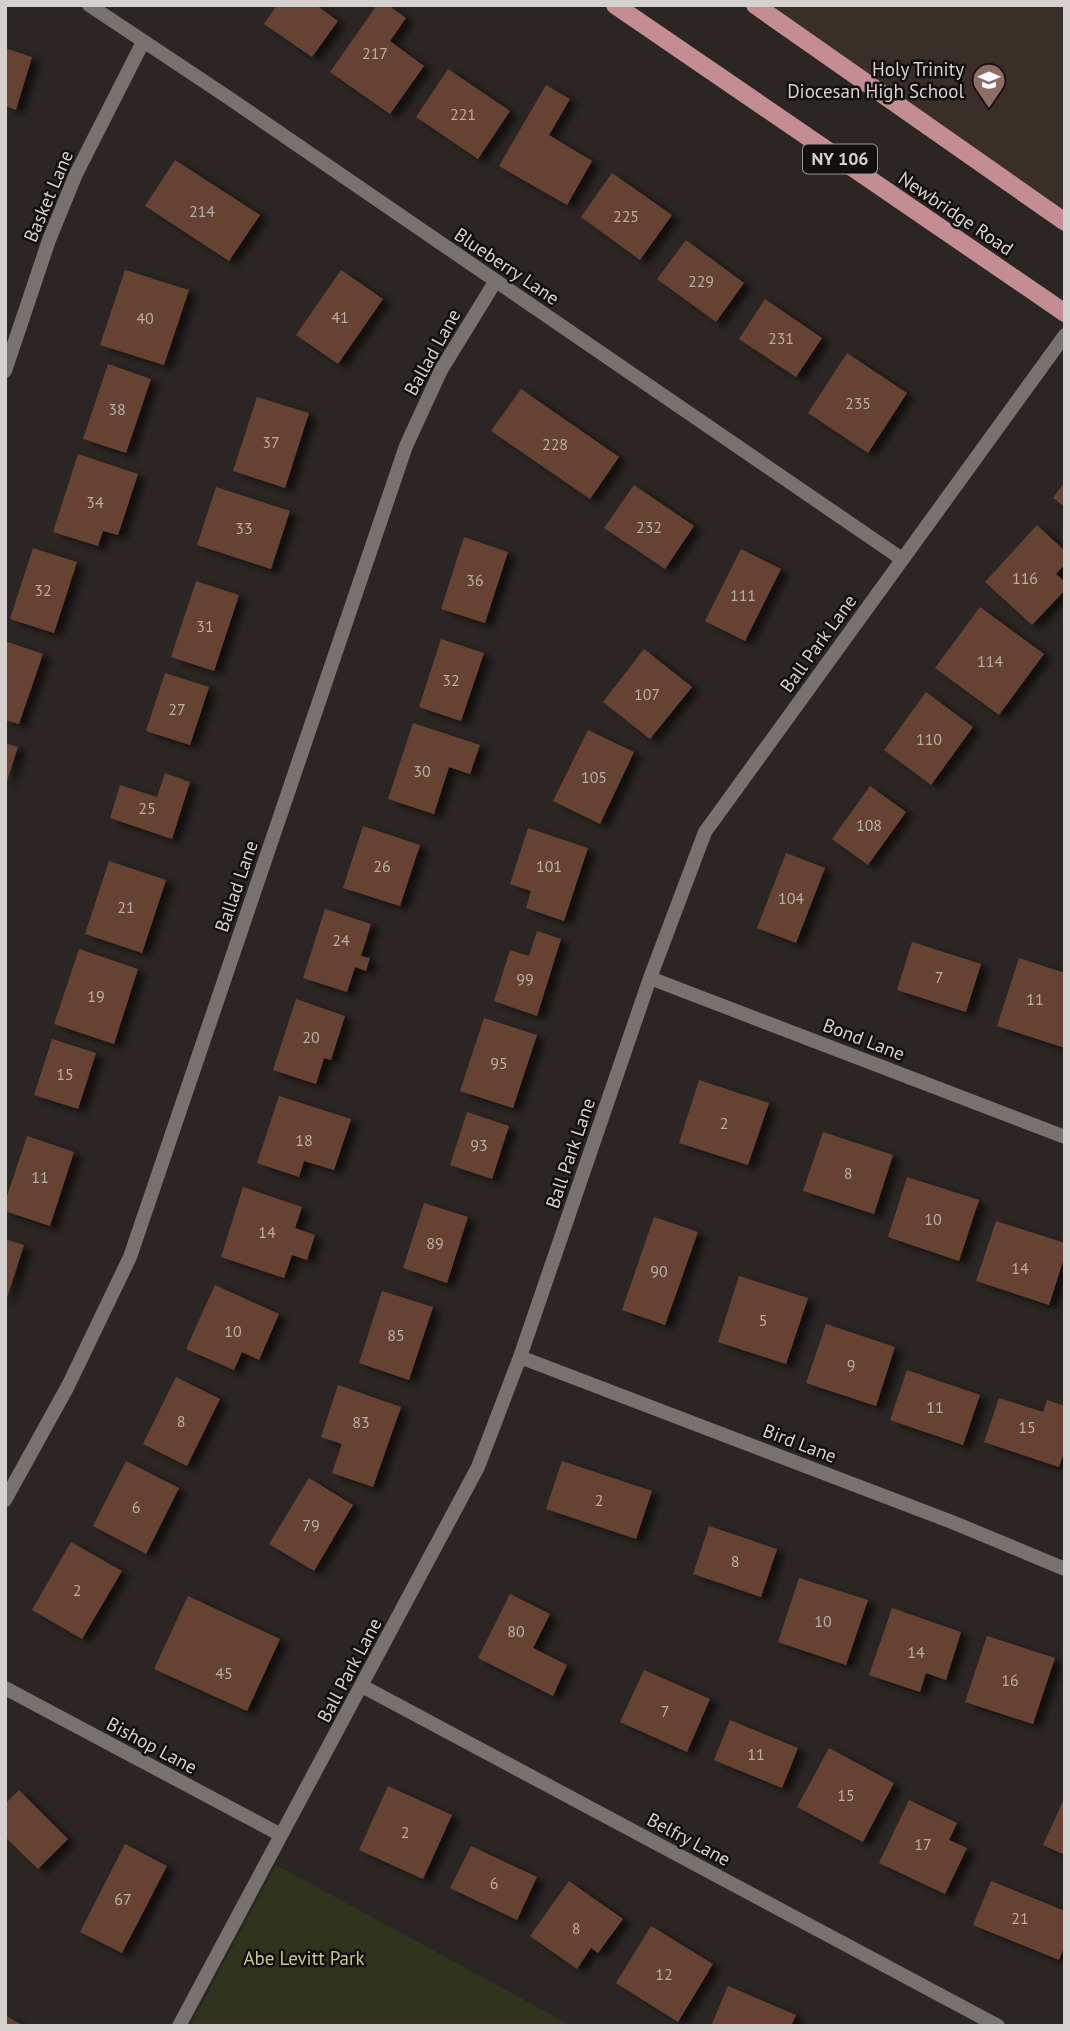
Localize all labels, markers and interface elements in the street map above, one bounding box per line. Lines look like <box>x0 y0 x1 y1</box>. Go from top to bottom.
house number: 217 <box>362 43 388 63</box>
place label: Holy Trinity Diocesan High School <box>787 57 964 103</box>
school or university icon: Holy Trinity Diocesan High School <box>970 61 1008 110</box>
house number: 221 <box>450 104 476 124</box>
road number: NY 106 <box>803 144 877 174</box>
street label: Basket Lane <box>18 146 78 246</box>
street label: Newbridge Road <box>894 166 1018 260</box>
house number: 214 <box>189 201 215 221</box>
house number: 225 <box>613 206 639 226</box>
street label: Blueberry Lane <box>450 222 564 310</box>
house number: 229 <box>688 271 714 291</box>
street label: Ballad Lane <box>398 305 466 399</box>
house number: 41 <box>331 307 349 327</box>
house number: 40 <box>136 308 154 328</box>
house number: 231 <box>768 328 794 348</box>
house number: 235 <box>845 393 871 413</box>
house number: 38 <box>108 399 126 419</box>
house number: 37 <box>262 432 280 452</box>
house number: 228 <box>542 434 568 454</box>
house number: 34 <box>86 492 104 512</box>
house number: 232 <box>636 517 662 537</box>
house number: 33 <box>235 518 253 538</box>
house number: 116 <box>1012 568 1038 588</box>
house number: 36 <box>466 570 484 590</box>
house number: 32 <box>34 580 52 600</box>
house number: 111 <box>730 585 756 605</box>
street label: Ball Park Lane <box>774 589 862 697</box>
house number: 31 <box>196 616 214 636</box>
house number: 114 <box>977 651 1003 671</box>
house number: 32 <box>442 670 460 690</box>
house number: 107 <box>634 684 660 704</box>
house number: 27 <box>168 699 186 719</box>
house number: 110 <box>916 729 942 749</box>
house number: 30 <box>413 761 431 781</box>
house number: 105 <box>581 767 607 787</box>
house number: 25 <box>138 798 156 818</box>
house number: 108 <box>856 815 882 835</box>
street label: Ballad Lane <box>209 837 263 935</box>
house number: 26 <box>373 856 391 876</box>
house number: 101 <box>536 856 562 876</box>
house number: 104 <box>778 888 804 908</box>
house number: 21 <box>117 897 135 917</box>
house number: 24 <box>332 930 350 950</box>
house number: 7 <box>935 967 943 987</box>
house number: 99 <box>516 969 534 989</box>
house number: 19 <box>87 986 105 1006</box>
house number: 11 <box>1026 989 1044 1009</box>
street label: Bond Lane <box>820 1012 908 1066</box>
house number: 20 <box>302 1027 320 1047</box>
house number: 95 <box>490 1053 508 1073</box>
house number: 15 <box>56 1064 74 1084</box>
street label: Ball Park Lane <box>540 1095 600 1211</box>
house number: 2 <box>720 1113 728 1133</box>
house number: 18 <box>295 1130 313 1150</box>
house number: 93 <box>470 1135 488 1155</box>
house number: 8 <box>844 1163 852 1183</box>
house number: 11 <box>31 1167 49 1187</box>
house number: 10 <box>924 1209 942 1229</box>
house number: 14 <box>258 1222 276 1242</box>
house number: 89 <box>426 1233 444 1253</box>
house number: 14 <box>1011 1258 1029 1278</box>
house number: 90 <box>650 1261 668 1281</box>
house number: 5 <box>759 1310 767 1330</box>
house number: 10 <box>224 1321 242 1341</box>
house number: 85 <box>387 1325 405 1345</box>
house number: 9 <box>847 1355 855 1375</box>
house number: 11 <box>926 1397 944 1417</box>
house number: 8 <box>177 1411 185 1431</box>
house number: 83 <box>352 1412 370 1432</box>
house number: 15 <box>1018 1417 1036 1437</box>
street label: Bird Lane <box>760 1418 840 1468</box>
house number: 2 <box>595 1490 603 1510</box>
house number: 6 <box>132 1497 140 1517</box>
house number: 79 <box>302 1515 320 1535</box>
house number: 8 <box>731 1551 739 1571</box>
house number: 2 <box>73 1580 81 1600</box>
house number: 10 <box>814 1611 832 1631</box>
street label: Ball Park Lane <box>311 1614 387 1726</box>
house number: 80 <box>507 1621 525 1641</box>
house number: 14 <box>907 1642 925 1662</box>
house number: 45 <box>215 1663 233 1683</box>
house number: 16 <box>1001 1670 1019 1690</box>
house number: 7 <box>661 1701 669 1721</box>
street label: Bishop Lane <box>103 1711 201 1779</box>
house number: 11 <box>747 1744 765 1764</box>
house number: 15 <box>837 1785 855 1805</box>
street label: Belfry Lane <box>643 1807 735 1871</box>
house number: 2 <box>401 1822 409 1842</box>
house number: 17 <box>914 1834 932 1854</box>
house number: 6 <box>490 1873 498 1893</box>
house number: 67 <box>114 1889 132 1909</box>
house number: 21 <box>1011 1908 1029 1928</box>
house number: 8 <box>572 1918 580 1938</box>
park label: Abe Levitt Park <box>243 1946 365 1970</box>
house number: 12 <box>655 1964 673 1984</box>

